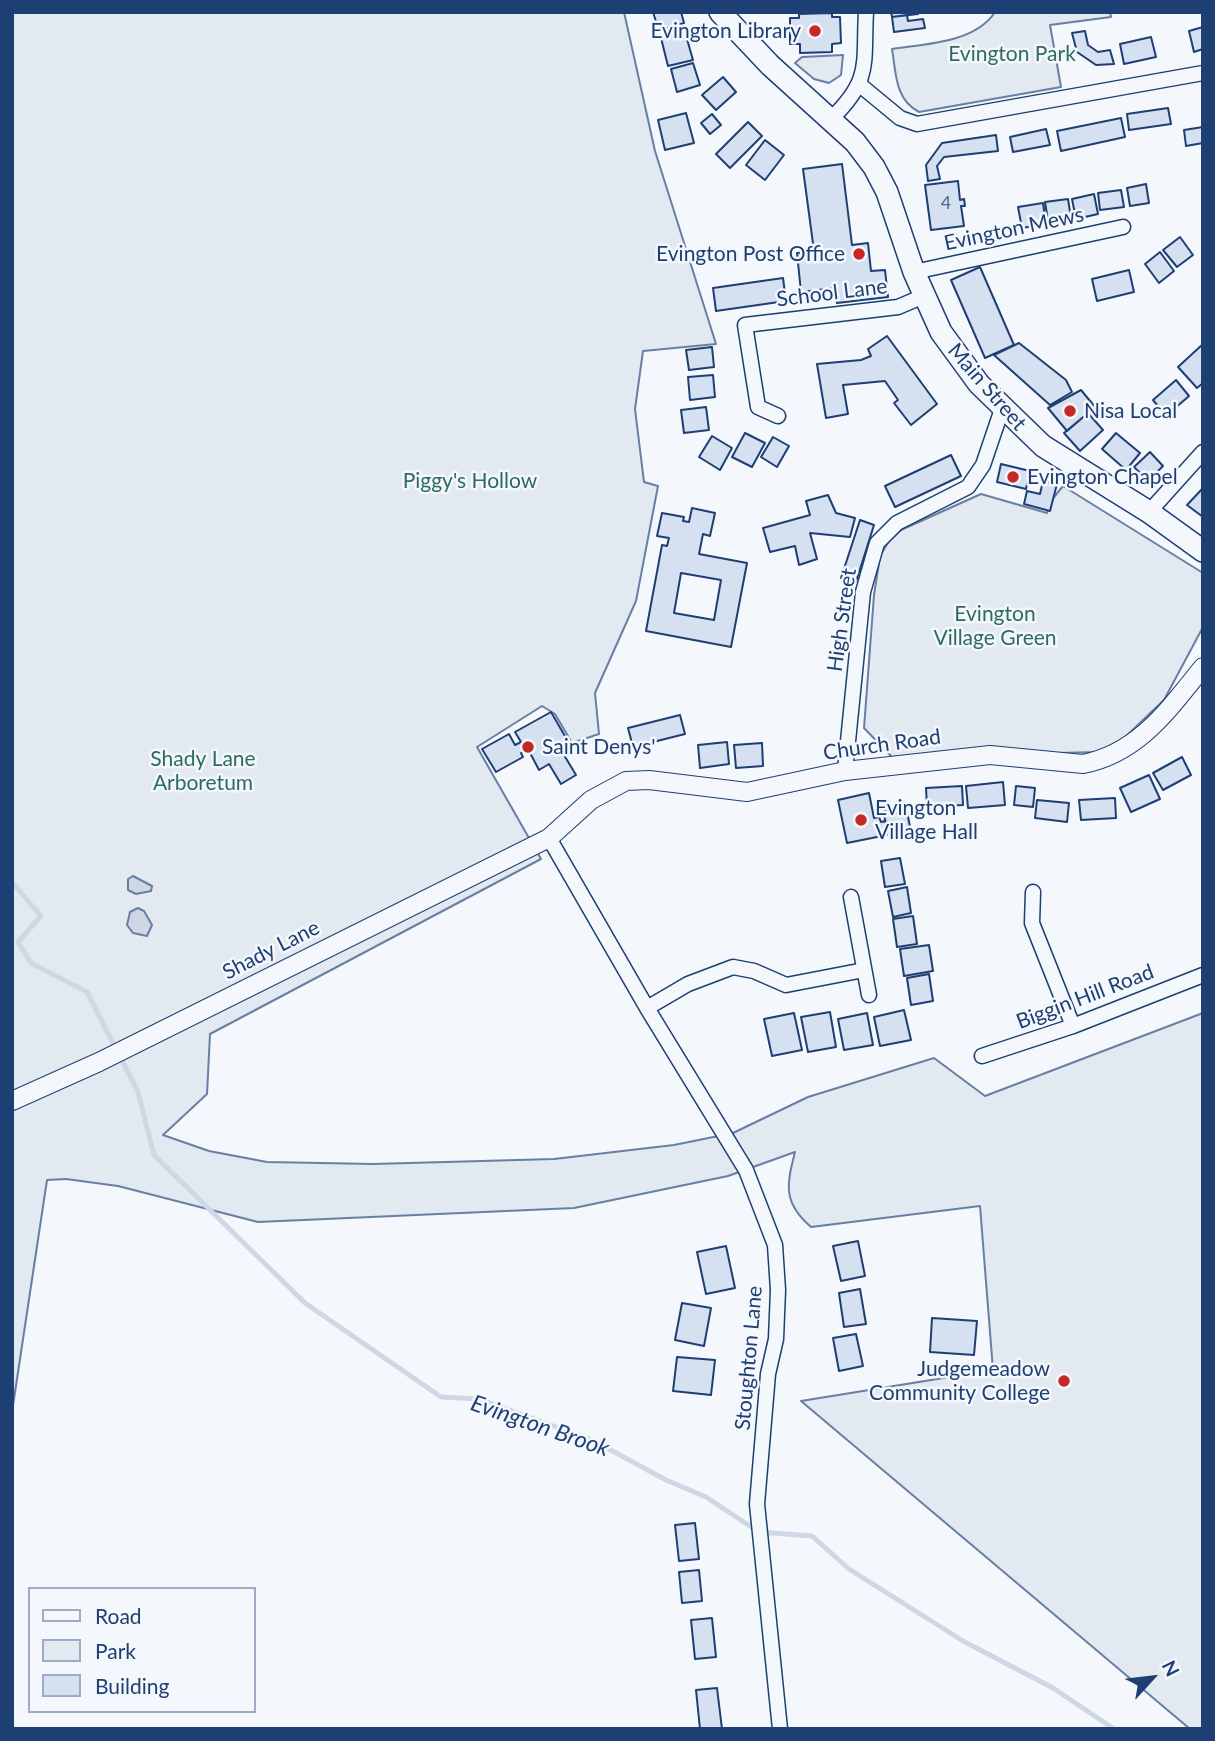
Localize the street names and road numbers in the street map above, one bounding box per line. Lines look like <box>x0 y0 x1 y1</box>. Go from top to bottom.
street label: Evington Mews <box>942 202 1086 256</box>
street label: School Lane <box>775 274 889 312</box>
street label: Main Street <box>942 338 1032 436</box>
street label: High Street <box>822 567 862 673</box>
street label: Church Road <box>822 724 942 766</box>
street label: Shady Lane <box>218 915 324 985</box>
street label: Biggin Hill Road <box>1013 959 1157 1035</box>
street label: Stoughton Lane <box>730 1285 768 1431</box>

